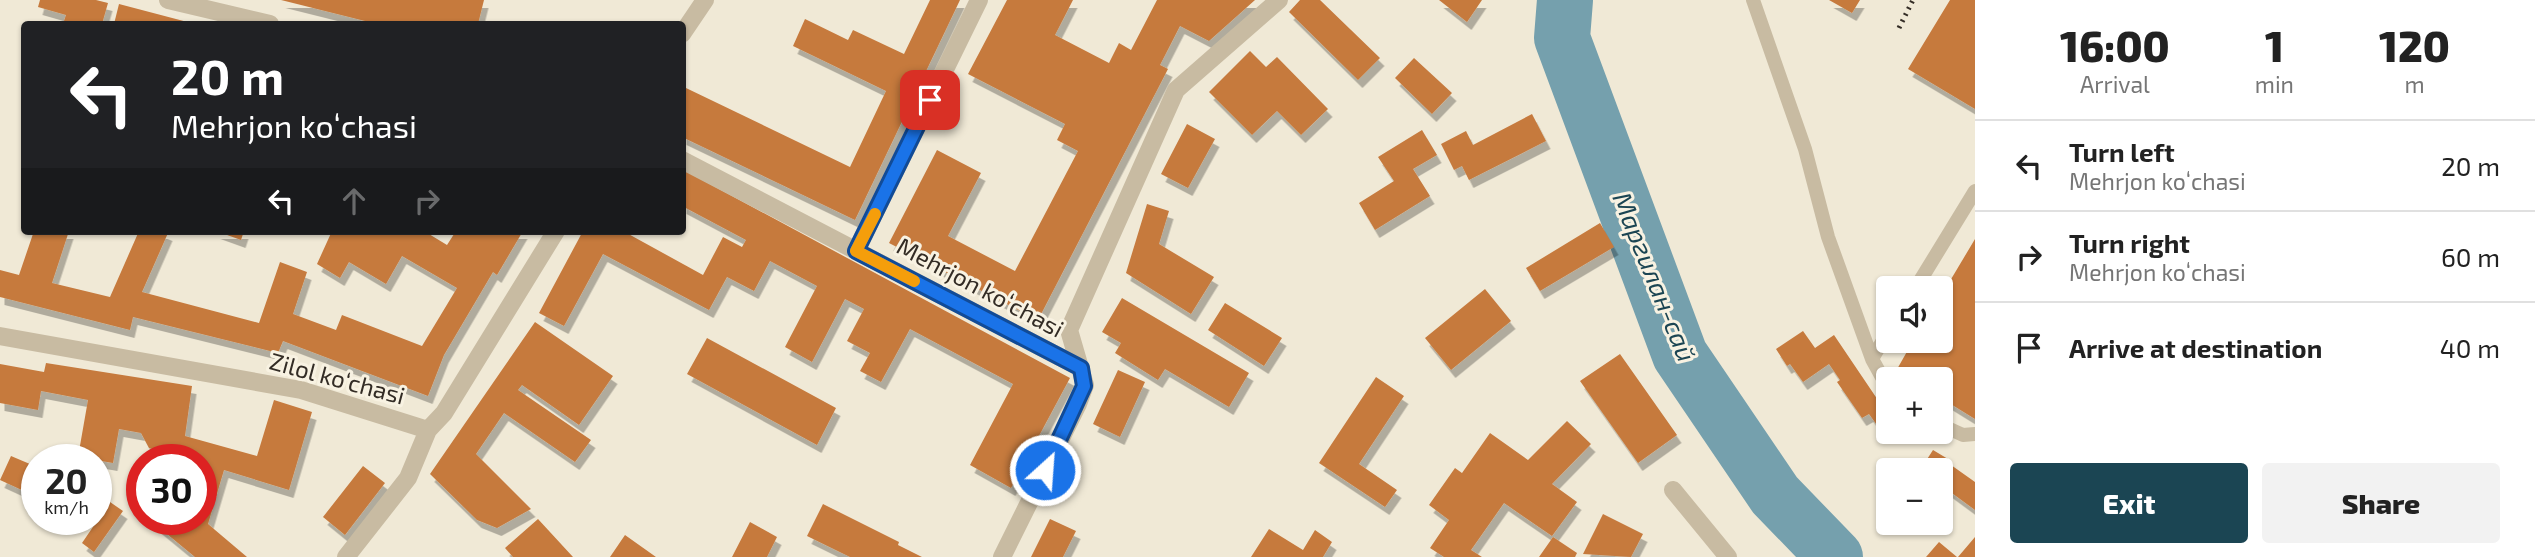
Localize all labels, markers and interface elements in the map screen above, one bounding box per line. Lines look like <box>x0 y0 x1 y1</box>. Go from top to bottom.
text: 16:00 <box>2060 20 2170 70</box>
text: 1 <box>2265 20 2284 70</box>
text: 120 <box>2379 20 2450 70</box>
text: 20 m <box>171 46 284 105</box>
icon: left <box>56 49 147 140</box>
pin <box>900 70 960 130</box>
text: Arrival <box>2080 70 2150 98</box>
text: min <box>2255 70 2294 98</box>
text: m <box>2404 70 2425 98</box>
icon: arrive <box>911 81 949 119</box>
text: Mehrjon koʻchasi <box>171 106 417 144</box>
text: Turn left <box>2069 136 2175 167</box>
icon: left <box>2010 147 2048 185</box>
text: 20 m <box>2441 150 2500 181</box>
text: Mehrjon koʻchasi <box>2069 167 2246 195</box>
icon: left <box>262 182 300 220</box>
icon: ahead <box>335 182 373 220</box>
icon: right <box>408 182 446 220</box>
water label: Маргилан-сай <box>1607 187 1703 366</box>
text: Turn right <box>2069 227 2190 258</box>
street label: Mehrjon koʻchasi <box>892 231 1069 343</box>
icon: right <box>2010 238 2048 276</box>
text: 60 m <box>2441 241 2500 272</box>
text: Mehrjon koʻchasi <box>2069 258 2246 286</box>
map controls <box>1876 276 1953 535</box>
button: sound <box>1876 276 1953 353</box>
icon: arrive <box>2010 329 2048 367</box>
text: Arrive at destination <box>2069 332 2322 363</box>
text: 40 m <box>2440 332 2500 363</box>
street label: Zilol ko‘chasi <box>267 346 408 410</box>
button: + <box>1876 367 1953 444</box>
position arrow <box>1008 433 1082 507</box>
speed limit sign: 30 <box>126 444 217 535</box>
button: − <box>1876 458 1953 535</box>
text: 20 <box>45 459 88 501</box>
button: Exit <box>2010 463 2248 543</box>
button: Share <box>2262 463 2500 543</box>
text: km/h <box>44 496 89 518</box>

